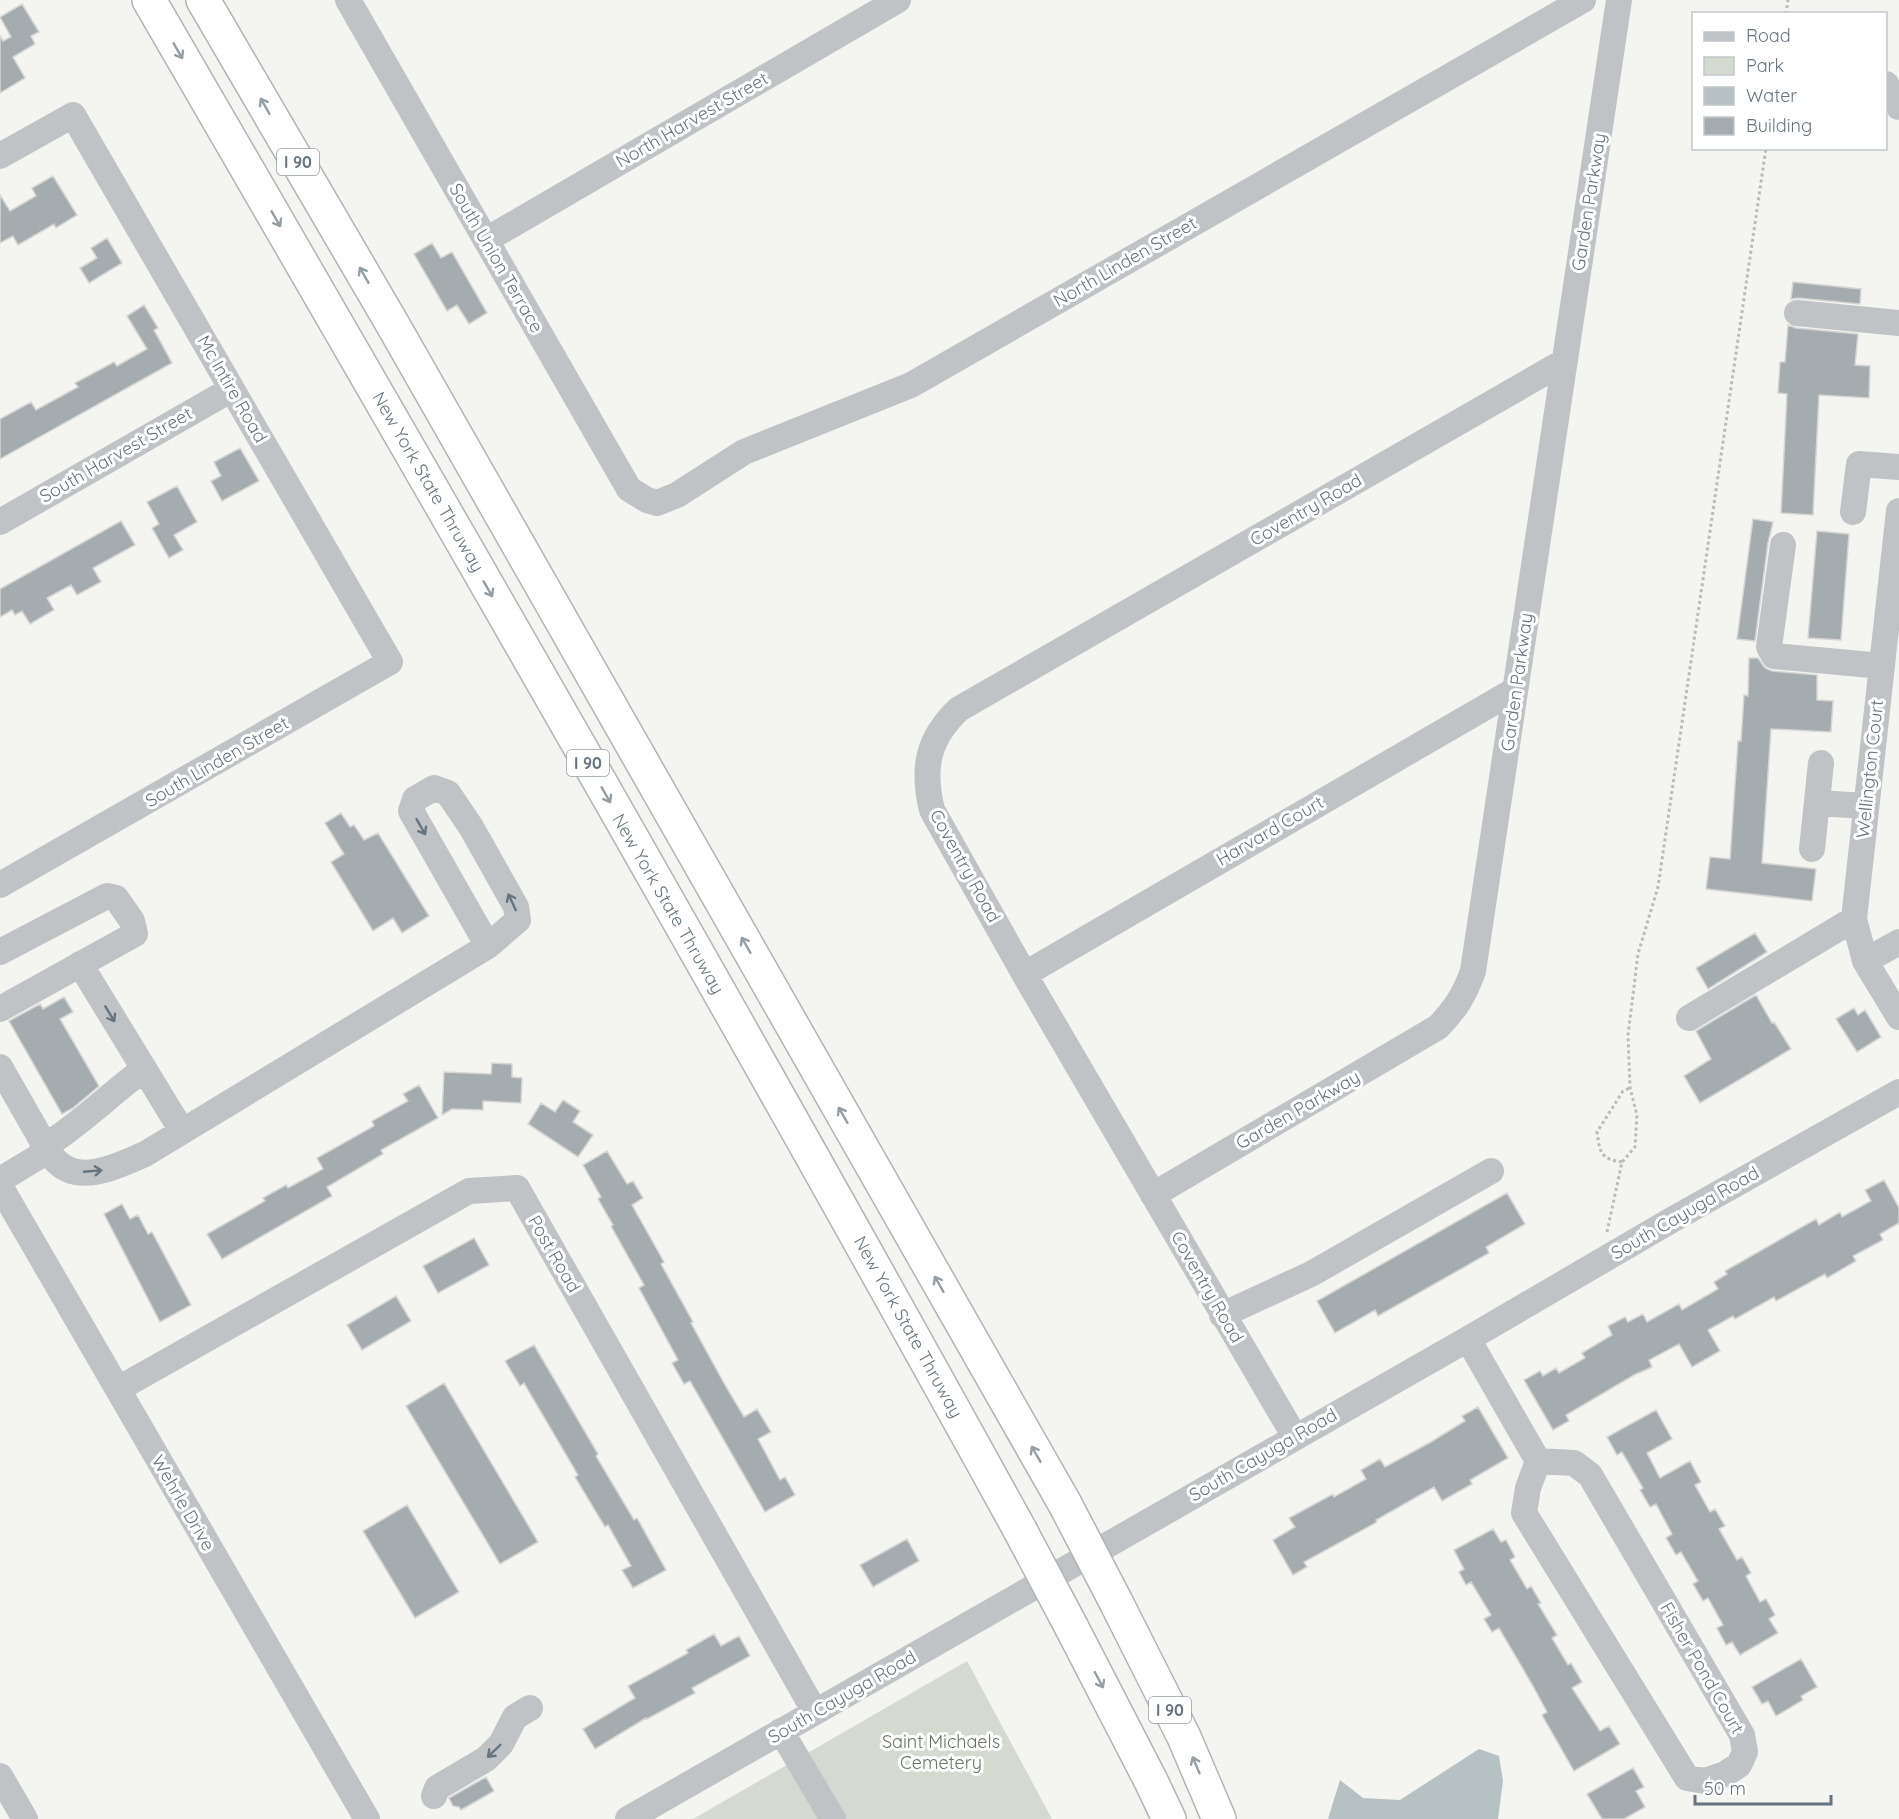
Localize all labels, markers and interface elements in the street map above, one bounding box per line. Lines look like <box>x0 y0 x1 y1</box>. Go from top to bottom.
legend <box>1692 12 1887 150</box>
text: Road <box>1746 24 1791 47</box>
one-way arrow <box>173 42 185 59</box>
text: Park <box>1746 54 1784 77</box>
street label: North Harvest Street <box>611 67 772 173</box>
text: Water <box>1746 84 1797 107</box>
one-way arrow <box>259 98 271 115</box>
text: Building <box>1746 114 1812 137</box>
street label: Garden Parkway <box>1566 131 1611 273</box>
road number: I 90 <box>277 149 319 175</box>
street label: South Union Terrace <box>444 179 549 337</box>
one-way arrow <box>271 210 283 227</box>
street label: North Linden Street <box>1049 211 1200 312</box>
one-way arrow <box>357 266 369 283</box>
street label: Mc Intire Road <box>192 331 272 447</box>
street label: New York State Thruway <box>367 387 490 576</box>
street label: South Harvest Street <box>35 402 196 508</box>
street label: Coventry Road <box>1246 468 1366 551</box>
one-way arrow <box>483 580 495 597</box>
street label: Garden Parkway <box>1495 611 1538 753</box>
street label: Wellington Court <box>1851 699 1888 839</box>
street label: South Linden Street <box>141 711 293 812</box>
road number: I 90 <box>567 750 609 776</box>
one-way arrow <box>601 785 612 803</box>
street label: Harvard Court <box>1212 791 1328 871</box>
street label: Coventry Road <box>925 805 1006 926</box>
street label: New York State Thruway <box>607 809 730 998</box>
one-way arrow <box>415 818 427 835</box>
one-way arrow <box>505 893 517 911</box>
one-way arrow <box>740 937 752 954</box>
one-way arrow <box>105 1005 117 1022</box>
street label: Garden Parkway <box>1232 1065 1364 1154</box>
one-way arrow <box>837 1107 849 1124</box>
street label: South Cayuga Road <box>1607 1161 1763 1264</box>
one-way arrow <box>82 1165 102 1176</box>
street label: Post Road <box>523 1211 586 1297</box>
street label: Coventry Road <box>1166 1227 1249 1347</box>
street label: New York State Thruway <box>849 1232 968 1422</box>
one-way arrow <box>933 1276 945 1293</box>
street label: South Cayuga Road <box>1185 1403 1341 1506</box>
one-way arrow <box>1030 1445 1041 1463</box>
street label: Wehrle Drive <box>147 1451 220 1555</box>
street label: Fisher Pond Court <box>1655 1598 1749 1738</box>
street label: South Cayuga Road <box>764 1645 920 1748</box>
one-way arrow <box>1094 1671 1105 1689</box>
road number: I 90 <box>1149 1697 1191 1723</box>
park label: Saint Michaels Cemetery <box>882 1730 1000 1774</box>
one-way arrow <box>486 1744 501 1758</box>
one-way arrow <box>1190 1757 1201 1775</box>
scale bar <box>1695 1768 1832 1806</box>
text: 50 m <box>1704 1777 1746 1800</box>

